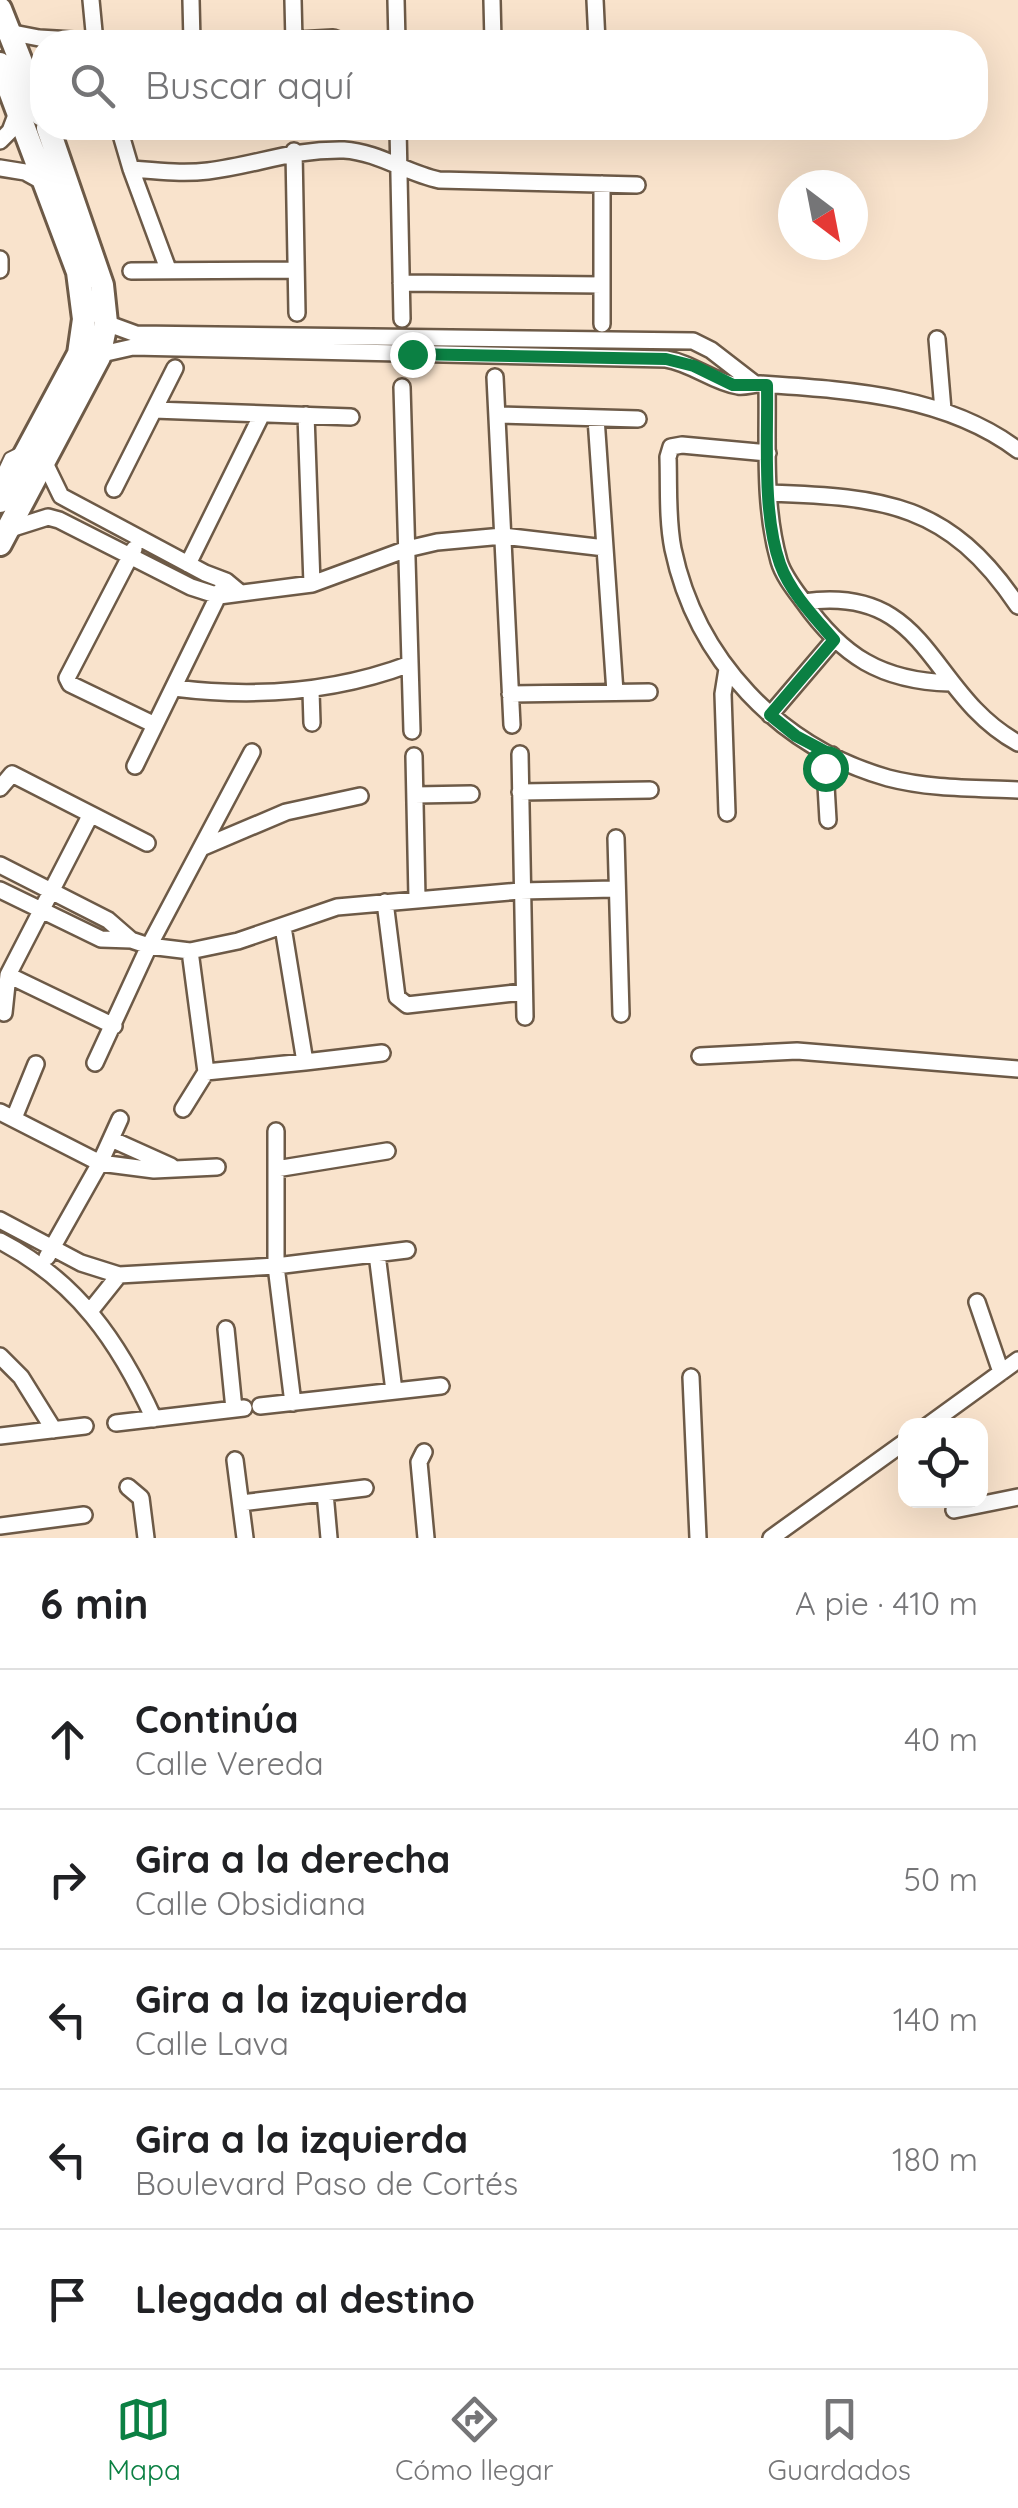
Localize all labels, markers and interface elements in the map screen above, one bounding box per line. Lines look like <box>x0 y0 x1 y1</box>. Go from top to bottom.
search box <box>30 30 988 140</box>
icon: search <box>65 58 120 113</box>
text: Buscar aquí <box>145 61 353 109</box>
north arrow <box>778 170 868 260</box>
route end <box>390 332 436 378</box>
route start <box>803 746 849 792</box>
map controls <box>898 1418 988 1508</box>
button: locate <box>898 1418 988 1508</box>
text: 6 min <box>40 1577 149 1630</box>
text: A pie · 410 m <box>795 1583 978 1623</box>
text: Continúa <box>135 1695 299 1743</box>
icon: ahead <box>40 1712 95 1767</box>
text: 40 m <box>904 1719 978 1759</box>
text: Calle Vereda <box>135 1743 324 1783</box>
text: Gira a la derecha <box>135 1835 450 1883</box>
icon: right <box>40 1852 95 1907</box>
text: 50 m <box>904 1859 978 1899</box>
text: Calle Obsidiana <box>135 1883 366 1923</box>
text: Gira a la izquierda <box>135 1975 468 2023</box>
icon: left <box>40 1992 95 2047</box>
text: 140 m <box>893 1999 978 2039</box>
text: Calle Lava <box>135 2023 289 2063</box>
text: Gira a la izquierda <box>135 2115 468 2163</box>
icon: left <box>40 2132 95 2187</box>
text: 180 m <box>892 2139 978 2179</box>
text: Boulevard Paso de Cortés <box>135 2163 518 2203</box>
icon: arrive <box>40 2272 95 2327</box>
text: Llegada al destino <box>135 2275 475 2323</box>
tab: Mapa <box>107 2392 181 2487</box>
tab: Cómo llegar <box>395 2392 554 2487</box>
tab: Guardados <box>768 2392 911 2487</box>

